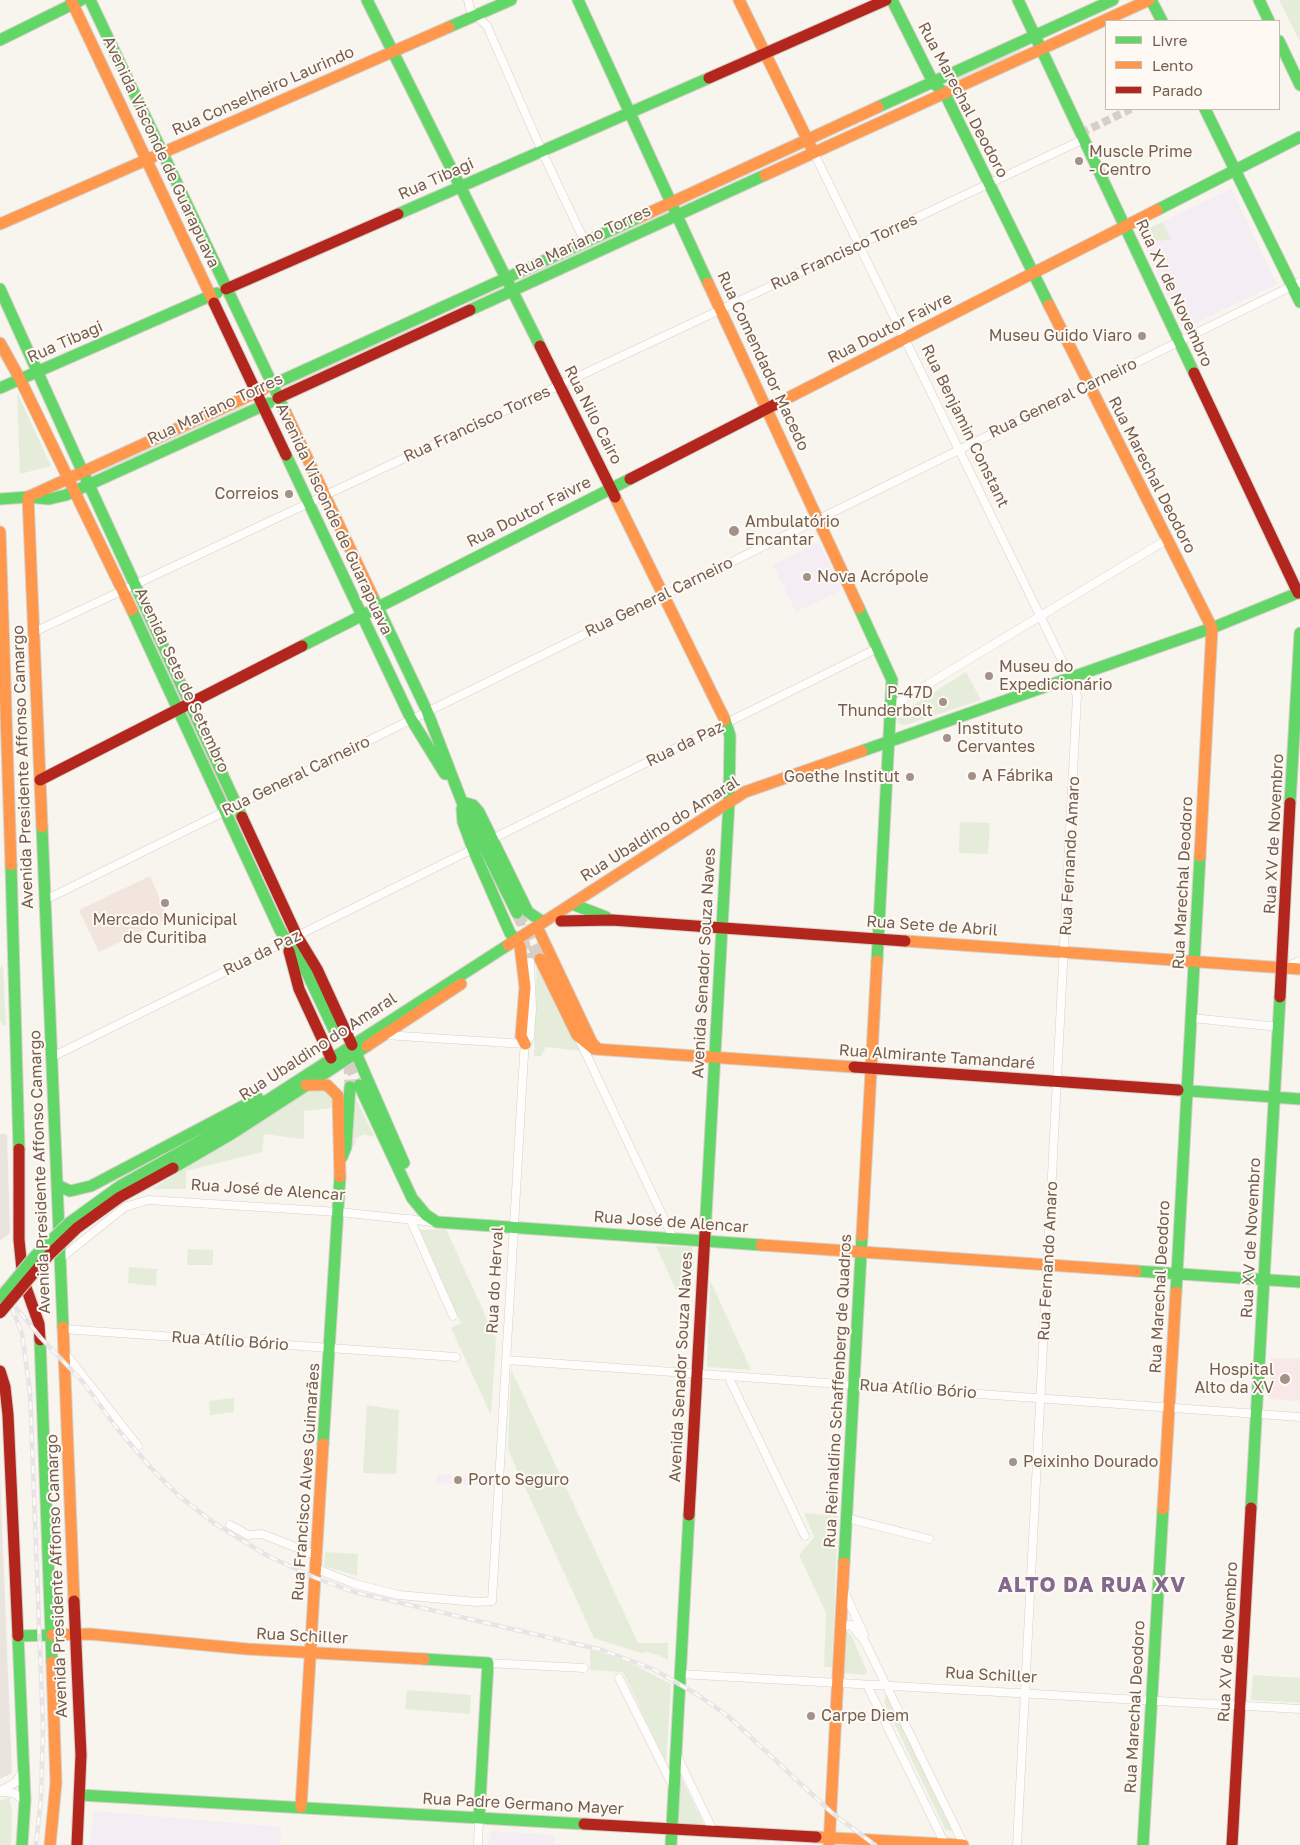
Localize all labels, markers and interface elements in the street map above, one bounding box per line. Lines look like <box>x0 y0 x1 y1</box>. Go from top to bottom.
street label: Rua Marechal Deodoro <box>914 19 1012 181</box>
legend <box>1105 20 1280 110</box>
text: Livre <box>1152 31 1187 49</box>
street label: Avenida Visconde de Guarapuava <box>99 33 223 271</box>
street label: Rua Conselheiro Laurindo <box>169 42 357 140</box>
text: Lento <box>1152 56 1193 74</box>
text: Parado <box>1152 81 1203 99</box>
place label: Muscle Prime - Centro <box>1089 142 1192 180</box>
street label: Rua Tibagi <box>395 154 477 204</box>
marker: Muscle Prime - Centro <box>1073 155 1085 167</box>
street label: Rua Mariano Torres <box>512 201 654 281</box>
street label: Rua Francisco Torres <box>768 210 920 294</box>
street label: Rua XV de Novembro <box>1131 216 1217 370</box>
street label: Rua Comendador Macedo <box>713 268 813 454</box>
street label: Rua Doutor Faivre <box>825 288 955 368</box>
street label: Rua Tibagi <box>24 317 106 367</box>
place label: Museu Guido Viaro <box>989 326 1132 346</box>
marker: Museu Guido Viaro <box>1136 330 1148 342</box>
street label: Rua Benjamin Constant <box>917 341 1013 511</box>
street label: Rua General Carneiro <box>986 354 1140 442</box>
street label: Rua Nilo Cairo <box>560 362 626 468</box>
street label: Rua Mariano Torres <box>144 369 286 449</box>
street label: Rua Francisco Torres <box>401 382 553 466</box>
street label: Rua Marechal Deodoro <box>1104 393 1200 557</box>
street label: Avenida Visconde de Guarapuava <box>272 400 396 638</box>
street label: Rua Doutor Faivre <box>464 472 594 552</box>
place label: Correios <box>215 484 279 504</box>
marker: Correios <box>283 488 295 500</box>
place label: Ambulatório Encantar <box>745 512 840 550</box>
marker: Ambulatório Encantar <box>727 524 741 538</box>
street label: Rua General Carneiro <box>582 553 736 641</box>
place label: Nova Acrópole <box>817 567 929 587</box>
marker: Nova Acrópole <box>801 571 813 583</box>
street label: Avenida Sete de Setembro <box>131 584 233 776</box>
street label: Avenida Presidente Affonso Camargo <box>8 625 38 909</box>
place label: Museu do Expedicionário <box>999 657 1112 695</box>
marker: Museu do Expedicionário <box>983 670 995 682</box>
place label: P-47D Thunderbolt <box>838 683 933 721</box>
marker: P-47D Thunderbolt <box>937 696 949 708</box>
street label: Rua da Paz <box>643 717 727 771</box>
place label: Instituto Cervantes <box>957 719 1035 757</box>
street label: Rua General Carneiro <box>219 732 373 820</box>
marker: Instituto Cervantes <box>941 732 953 744</box>
street label: Rua XV de Novembro <box>1260 753 1288 915</box>
place label: A Fábrika <box>982 766 1053 786</box>
place label: Goethe Institut <box>784 767 900 787</box>
marker: A Fábrika <box>966 770 978 782</box>
marker: Goethe Institut <box>904 771 916 783</box>
street label: Rua Ubaldino do Amaral <box>577 772 743 886</box>
street label: Rua Fernando Amaro <box>1056 776 1084 936</box>
street label: Rua Marechal Deodoro <box>1169 796 1197 970</box>
street label: Avenida Senador Souza Naves <box>688 847 720 1079</box>
marker: Mercado Municipal de Curitiba <box>159 897 171 909</box>
place label: Mercado Municipal de Curitiba <box>93 910 237 948</box>
street label: Rua Sete de Abril <box>866 912 998 940</box>
street label: Rua da Paz <box>220 926 304 980</box>
street label: Rua Ubaldino do Amaral <box>236 989 400 1105</box>
street label: Avenida Presidente Affonso Camargo <box>25 1030 55 1314</box>
street label: Rua Almirante Tamandaré <box>838 1041 1036 1073</box>
street label: Rua XV de Novembro <box>1237 1157 1265 1319</box>
street label: Rua José de Alencar <box>190 1175 346 1205</box>
street label: Rua Fernando Amaro <box>1034 1181 1062 1341</box>
street label: Rua Marechal Deodoro <box>1146 1200 1174 1374</box>
street label: Rua José de Alencar <box>593 1207 749 1237</box>
street label: Rua do Herval <box>483 1226 507 1334</box>
street label: Rua Reinaldino Schaffenberg de Quadros <box>820 1234 856 1548</box>
street label: Avenida Senador Souza Naves <box>665 1251 697 1483</box>
street label: Rua Atílio Bório <box>171 1327 289 1355</box>
place label: Hospital Alto da XV <box>1194 1360 1274 1398</box>
street label: Rua Francisco Alves Guimarães <box>288 1362 324 1602</box>
marker: Hospital Alto da XV <box>1278 1372 1292 1386</box>
street label: Rua Atílio Bório <box>859 1375 977 1403</box>
street label: Avenida Presidente Affonso Camargo <box>42 1434 72 1718</box>
place label: Peixinho Dourado <box>1023 1452 1158 1472</box>
marker: Peixinho Dourado <box>1007 1456 1019 1468</box>
place label: Porto Seguro <box>468 1470 569 1490</box>
marker: Porto Seguro <box>452 1474 464 1486</box>
street label: Rua XV de Novembro <box>1214 1561 1242 1723</box>
district label: ALTO DA RUA XV <box>996 1572 1188 1598</box>
street label: Rua Marechal Deodoro <box>1121 1620 1149 1794</box>
street label: Rua Schiller <box>256 1624 348 1648</box>
street label: Rua Schiller <box>945 1663 1037 1687</box>
place label: Carpe Diem <box>821 1706 909 1726</box>
marker: Carpe Diem <box>805 1710 817 1722</box>
street label: Rua Padre Germano Mayer <box>422 1789 624 1819</box>

